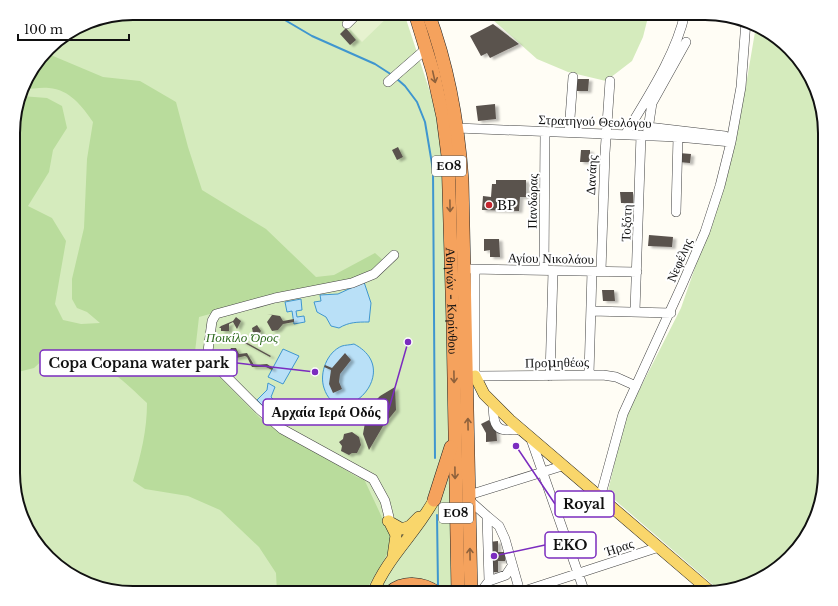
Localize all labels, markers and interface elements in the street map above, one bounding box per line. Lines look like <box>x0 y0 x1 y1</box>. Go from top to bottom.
scale bar <box>18 16 129 42</box>
text: 100 m <box>24 22 63 37</box>
one-way arrow <box>431 70 439 83</box>
street label: Στρατηγού Θεολόγου <box>538 111 652 132</box>
street label: Δανάης <box>582 154 601 195</box>
road number: ΕΟ8 <box>432 156 466 176</box>
street label: Πανδώρας <box>524 172 541 229</box>
place label: BP <box>497 197 516 214</box>
one-way arrow <box>447 199 454 212</box>
marker: BP <box>484 200 494 210</box>
street label: Τοξότη <box>617 204 636 242</box>
street label: Νεφέλης <box>663 235 697 285</box>
street label: Αθηνών - Κορίνθου <box>442 247 462 355</box>
street label: Αγίου Νικολάου <box>508 249 594 268</box>
park label: Ποικίλο Όρος <box>205 329 279 346</box>
callout: Copa Copana water park <box>40 350 237 376</box>
street label: Προμηθέως <box>525 353 590 372</box>
text: Copa Copana water park <box>49 354 230 372</box>
one-way arrow <box>450 370 458 383</box>
callout: Αρχαία Ιερά Οδός <box>263 399 388 425</box>
text: Αρχαία Ιερά Οδός <box>272 403 382 421</box>
one-way arrow <box>464 418 472 431</box>
one-way arrow <box>452 466 459 479</box>
callout: Royal <box>555 491 614 517</box>
text: Royal <box>563 495 605 513</box>
road number: ΕΟ8 <box>439 503 473 523</box>
callout: EKO <box>545 532 596 558</box>
street label: Ήρας <box>602 535 636 560</box>
text: EKO <box>553 536 587 554</box>
one-way arrow <box>466 548 474 561</box>

